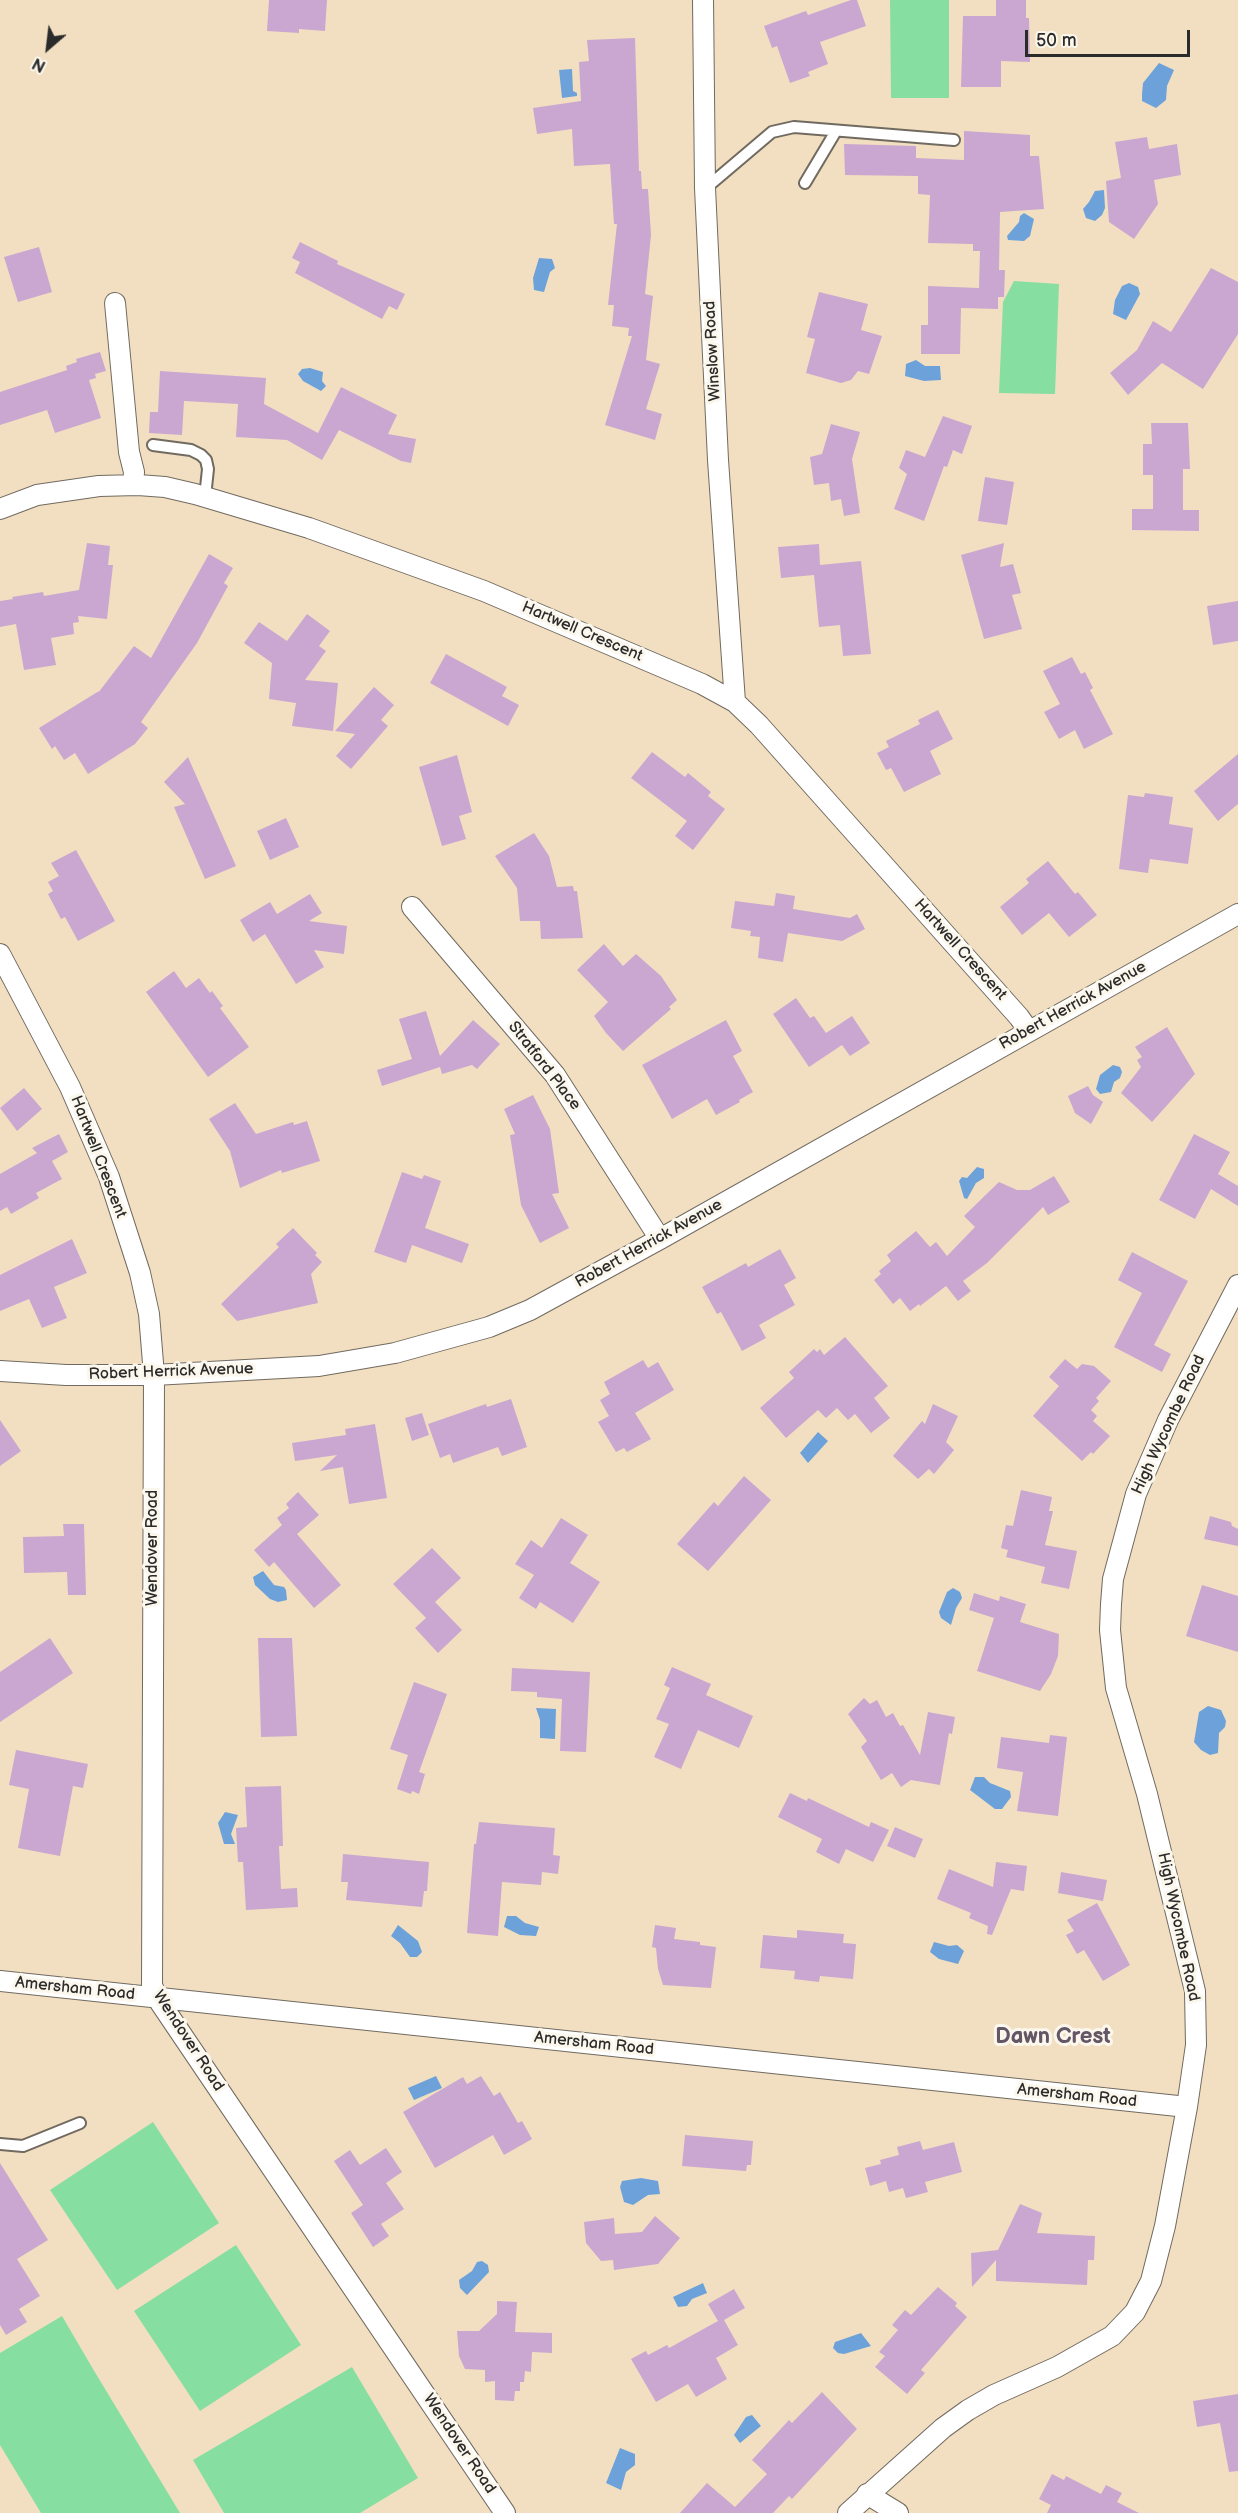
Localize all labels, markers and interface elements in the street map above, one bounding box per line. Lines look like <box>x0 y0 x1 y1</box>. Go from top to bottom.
north arrow <box>18 18 78 78</box>
scale bar <box>1028 18 1193 56</box>
text: 50 m <box>1036 30 1077 51</box>
text: N <box>30 53 49 76</box>
street label: Winslow Road <box>701 300 725 402</box>
street label: Hartwell Crescent <box>519 598 645 666</box>
street label: Hartwell Crescent <box>910 896 1010 1004</box>
street label: Robert Herrick Avenue <box>996 958 1150 1054</box>
street label: Stratford Place <box>504 1018 584 1114</box>
street label: Hartwell Crescent <box>66 1093 130 1221</box>
street label: Robert Herrick Avenue <box>572 1196 726 1292</box>
street label: High Wycombe Road <box>1128 1352 1210 1498</box>
street label: Robert Herrick Avenue <box>88 1360 254 1384</box>
street label: Wendover Road <box>143 1490 163 1606</box>
street label: High Wycombe Road <box>1153 1851 1203 2003</box>
street label: Amersham Road <box>14 1973 136 2005</box>
street label: Wendover Road <box>148 1987 228 2095</box>
district label: Dawn Crest <box>995 2024 1111 2050</box>
street label: Amersham Road <box>533 2028 655 2060</box>
street label: Amersham Road <box>1016 2080 1138 2112</box>
street label: Wendover Road <box>419 2390 499 2498</box>

